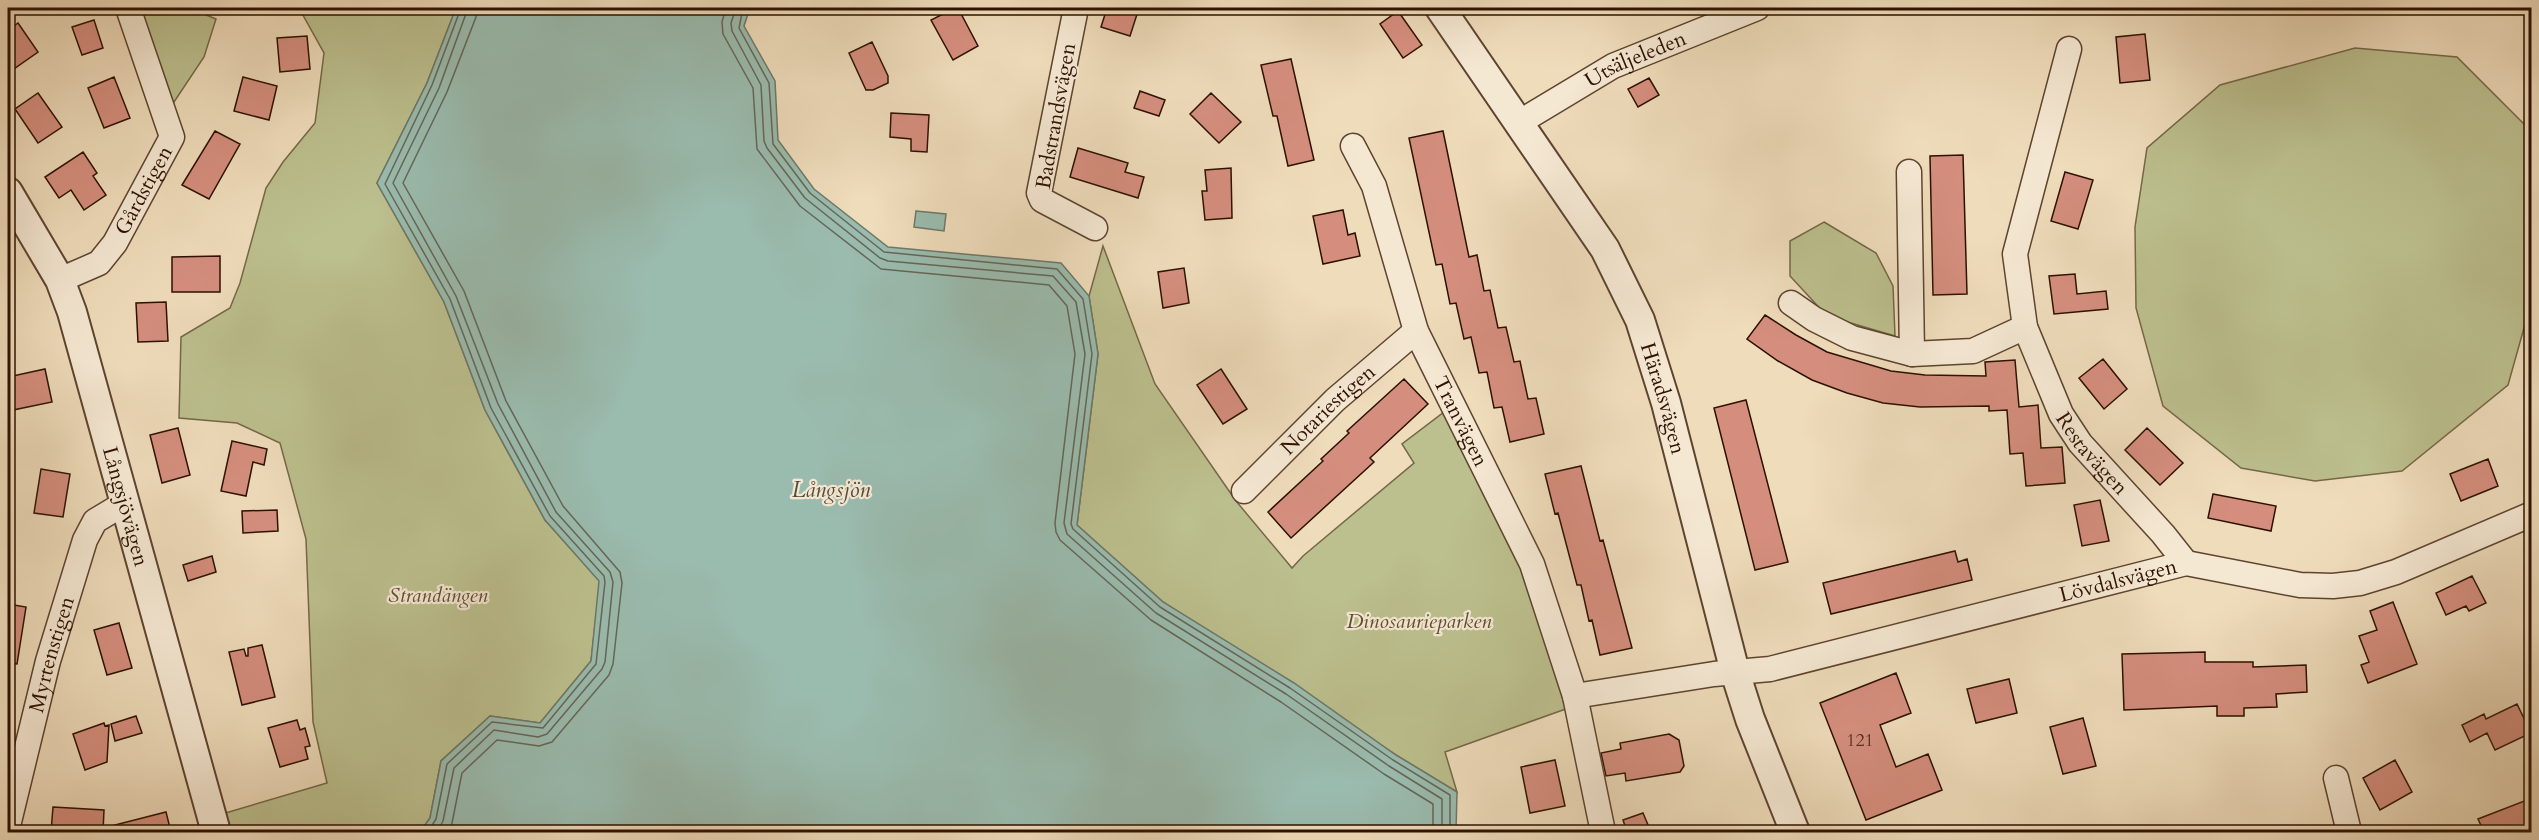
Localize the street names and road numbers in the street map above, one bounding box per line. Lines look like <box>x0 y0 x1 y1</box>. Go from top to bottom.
street label: Utsäljeleden <box>1579 24 1691 94</box>
street label: Badstrandsvägen <box>1029 40 1083 191</box>
street label: Gårdstigen <box>108 140 179 240</box>
street label: Häradsvägen <box>1633 339 1693 457</box>
street label: Notariestigen <box>1274 357 1382 461</box>
street label: Tranvägen <box>1426 371 1496 471</box>
street label: Restavägen <box>2049 406 2135 501</box>
street label: Långsjövägen <box>95 443 156 569</box>
street label: Lövdalsvägen <box>2056 551 2180 609</box>
street label: Myrtenstigen <box>22 593 81 715</box>

